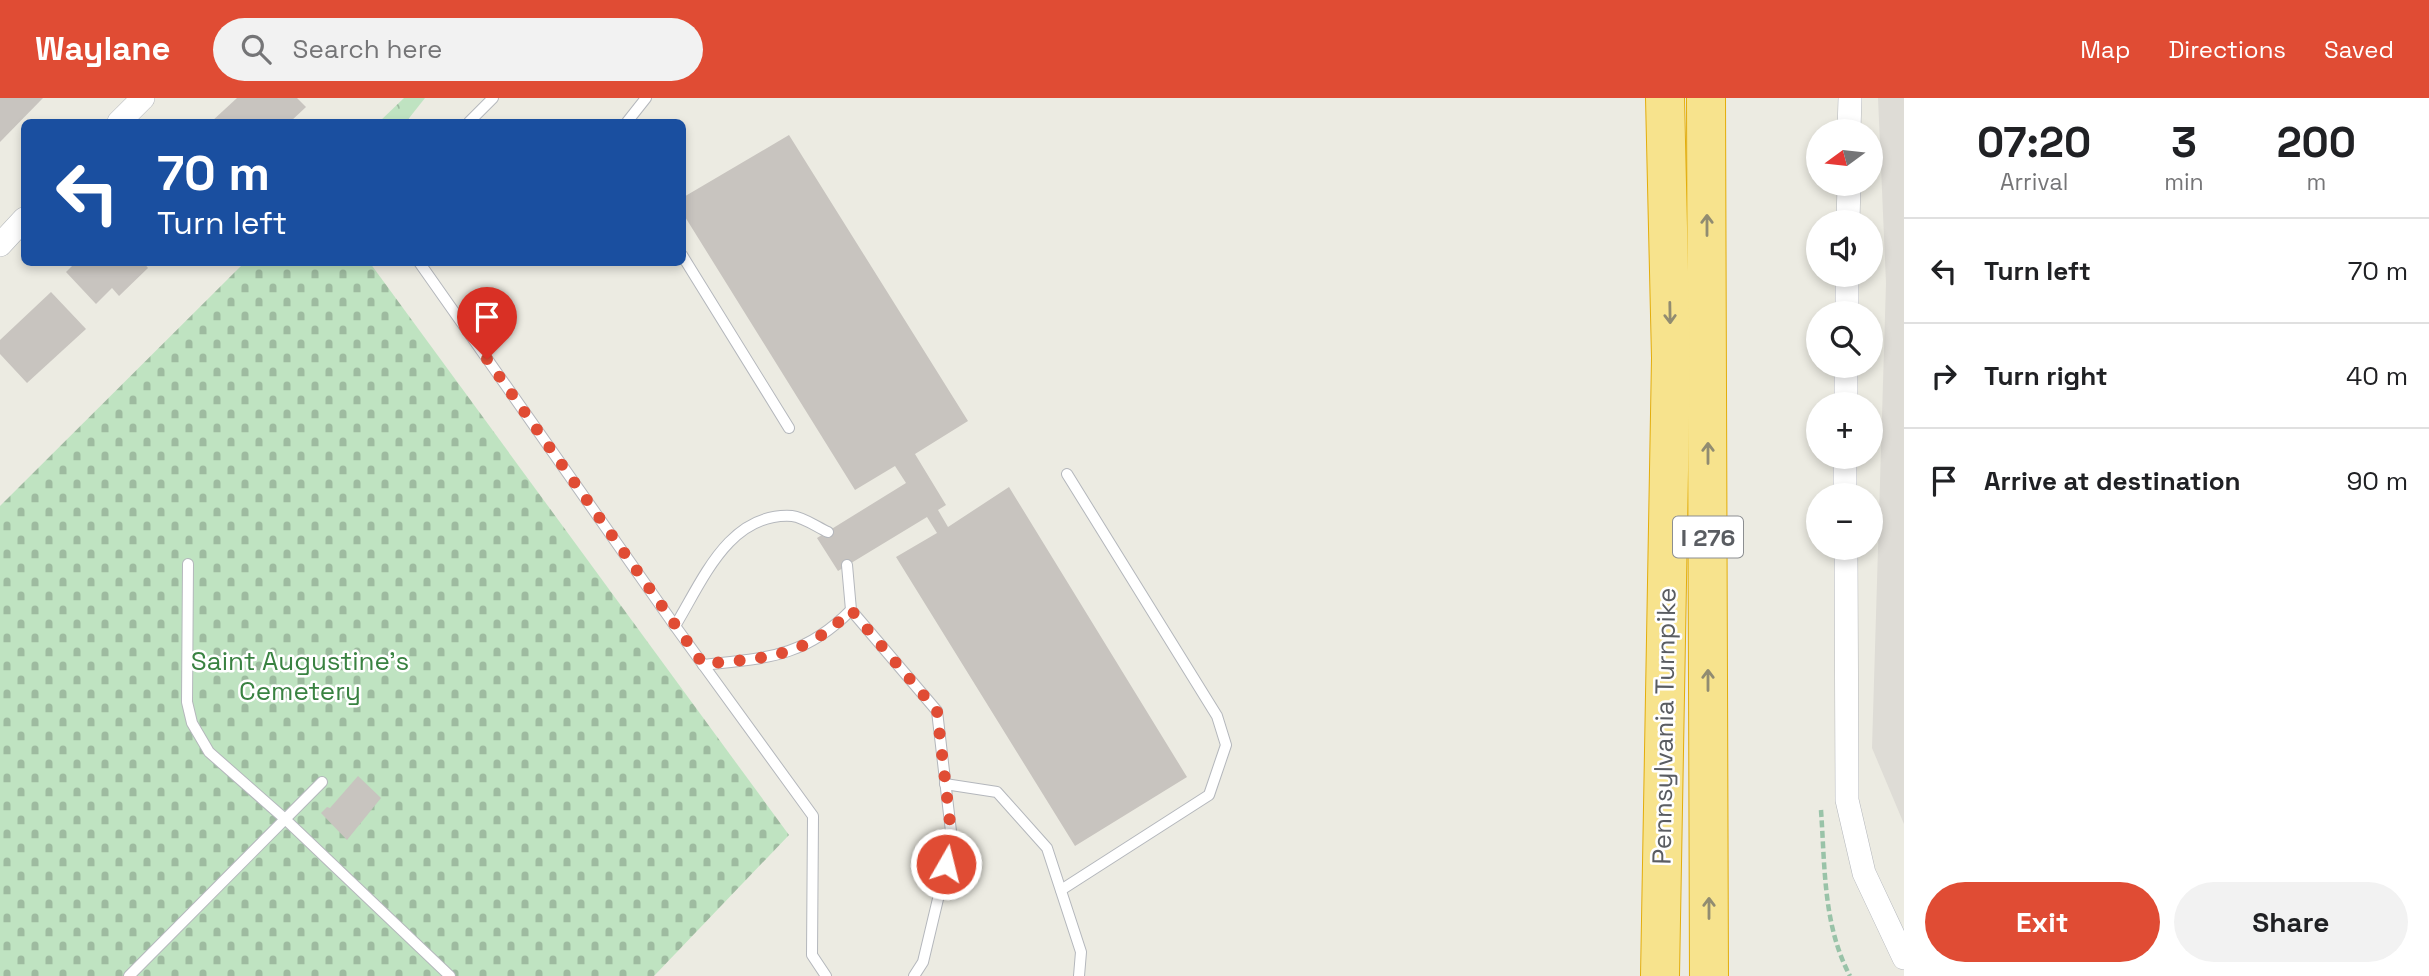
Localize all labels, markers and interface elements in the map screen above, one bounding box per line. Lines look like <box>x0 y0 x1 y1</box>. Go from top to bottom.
search box <box>213 18 703 81</box>
text: Waylane <box>35 28 171 70</box>
icon: search <box>237 30 275 68</box>
text: Search here <box>293 32 442 66</box>
text: Map <box>2080 34 2130 65</box>
text: Directions <box>2168 34 2286 65</box>
text: Saved <box>2324 34 2394 65</box>
text: 07:20 <box>1977 116 2091 169</box>
text: 3 <box>2171 116 2197 169</box>
text: 200 <box>2277 116 2356 169</box>
north arrow <box>1806 119 1883 196</box>
map controls <box>1806 119 1883 560</box>
text: 70 m <box>157 142 270 204</box>
icon: left <box>42 147 133 238</box>
text: Arrival <box>2000 167 2068 197</box>
text: min <box>2164 167 2204 197</box>
text: m <box>2306 167 2326 197</box>
text: Turn left <box>157 203 287 243</box>
button: sound <box>1806 210 1883 287</box>
one-way arrow <box>1700 214 1714 237</box>
icon: left <box>1925 252 1963 290</box>
text: Turn left <box>1984 254 2091 288</box>
text: 70 m <box>2348 254 2408 288</box>
pin <box>457 287 517 359</box>
icon: arrive <box>468 298 506 336</box>
one-way arrow <box>1663 301 1677 324</box>
button: search <box>1806 301 1883 378</box>
icon: right <box>1925 357 1963 395</box>
text: Turn right <box>1984 359 2108 393</box>
text: 40 m <box>2346 359 2408 393</box>
button: + <box>1806 392 1883 469</box>
one-way arrow <box>1701 442 1714 465</box>
icon: arrive <box>1925 462 1963 500</box>
text: Arrive at destination <box>1984 464 2241 498</box>
text: 90 m <box>2346 464 2408 498</box>
button: − <box>1806 483 1883 560</box>
road number: I 276 <box>1673 516 1743 558</box>
street label: Pennsylvania Turnpike <box>1645 587 1683 865</box>
park label: Saint Augustine's Cemetery <box>191 644 409 708</box>
one-way arrow <box>1701 669 1715 692</box>
position arrow <box>909 827 983 901</box>
button: Exit <box>1925 882 2160 962</box>
button: Share <box>2174 882 2408 962</box>
one-way arrow <box>1702 897 1716 920</box>

